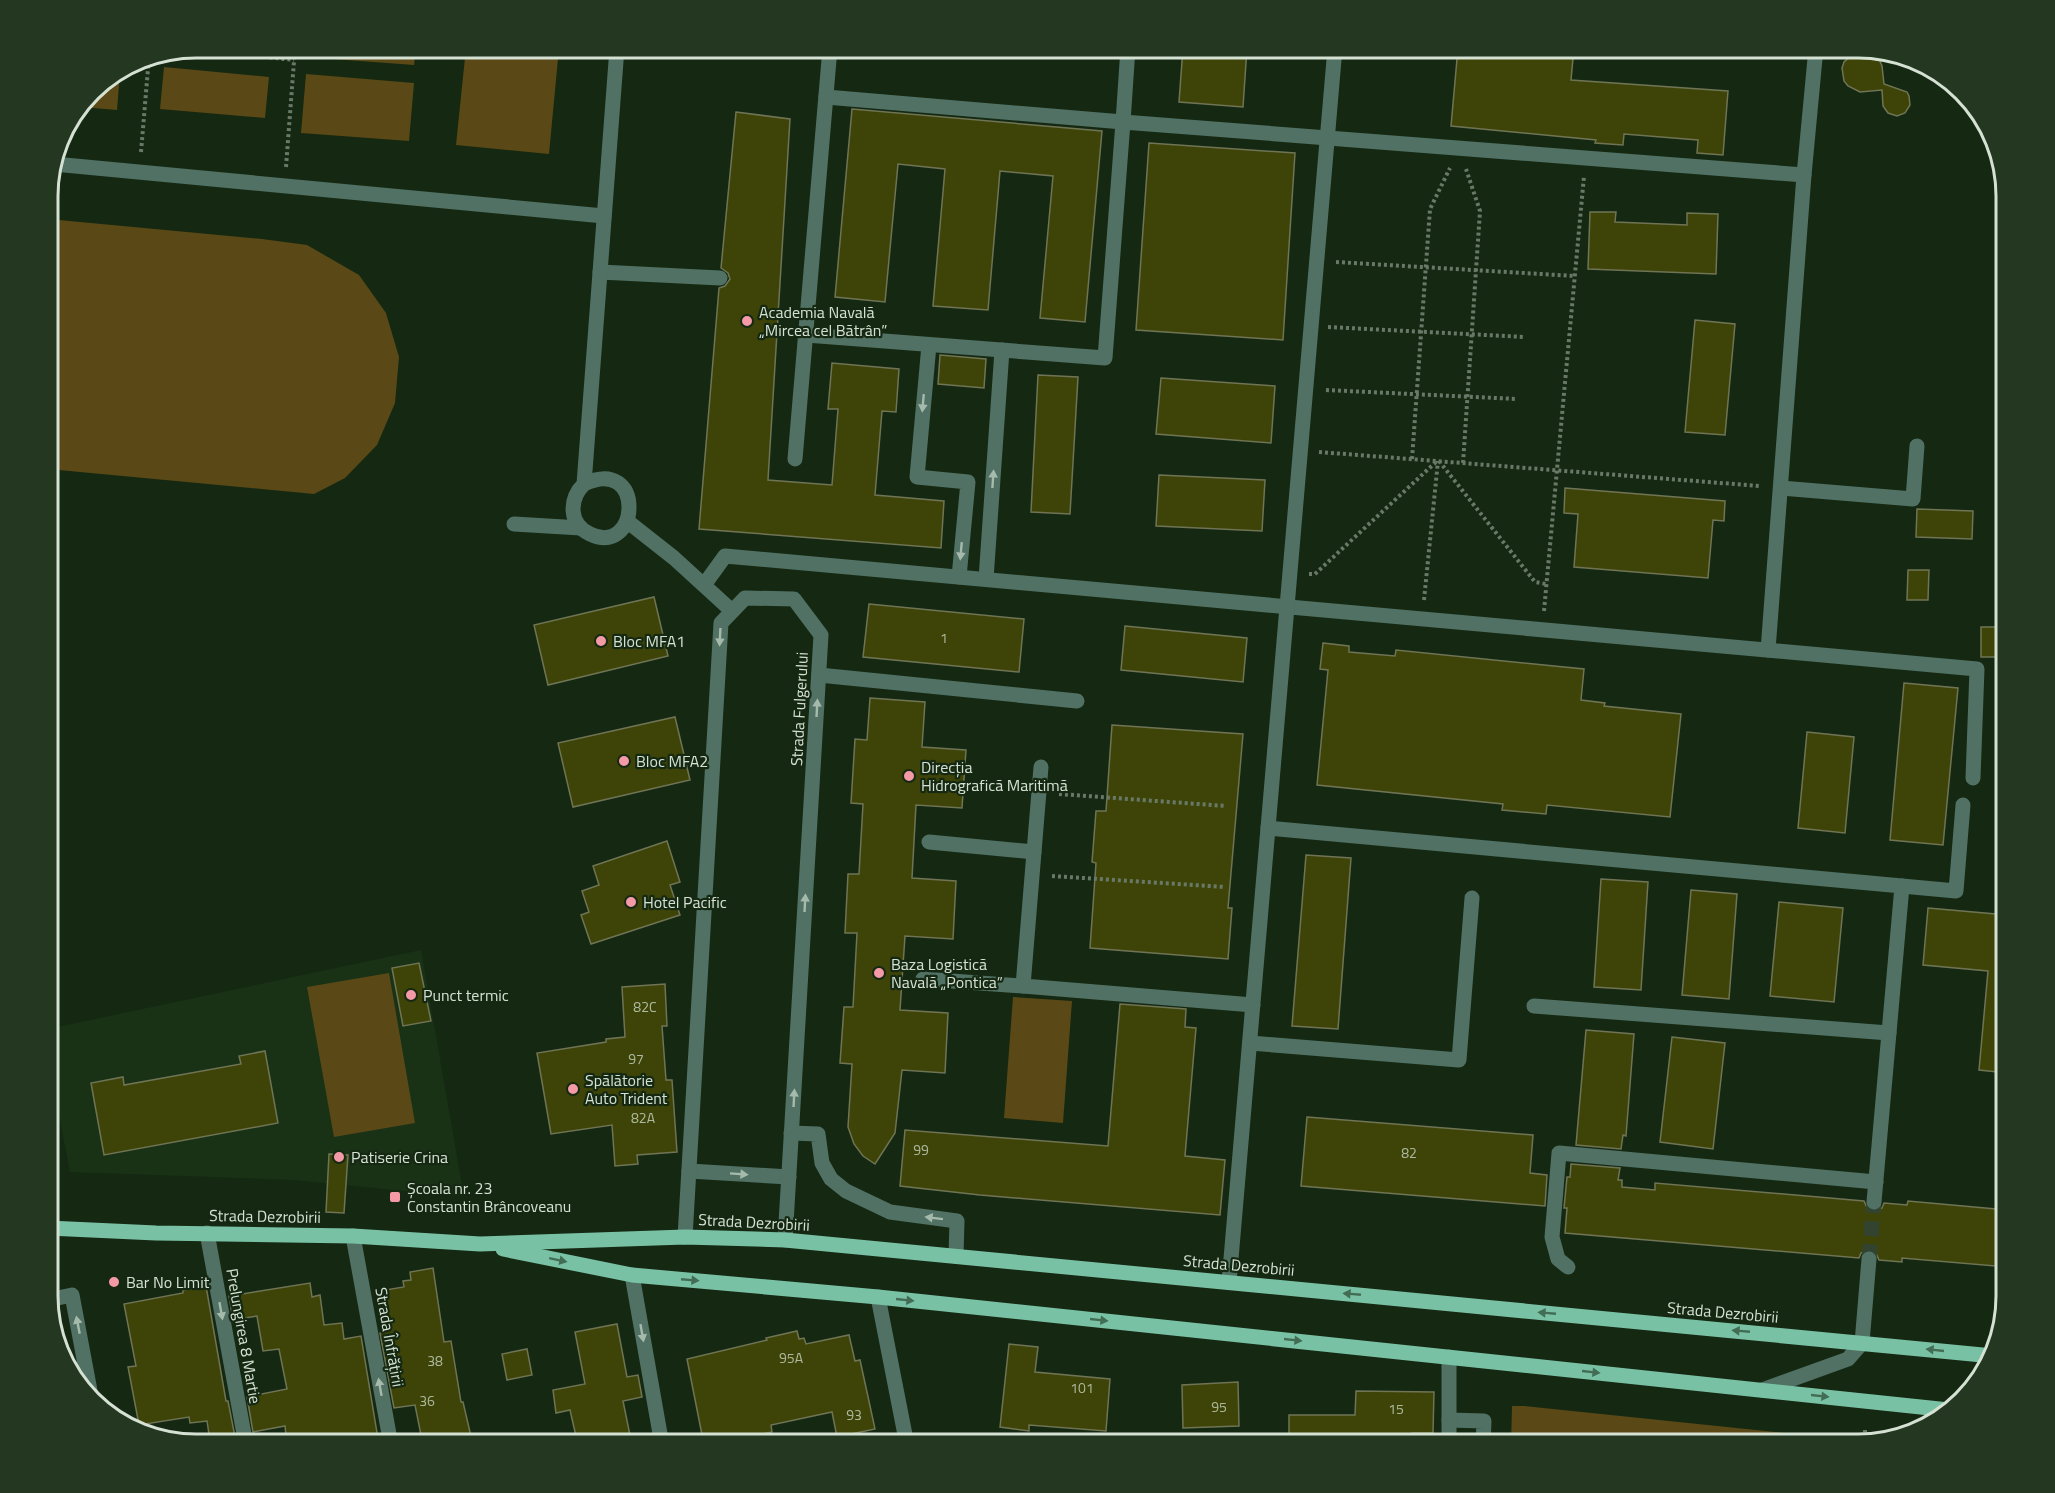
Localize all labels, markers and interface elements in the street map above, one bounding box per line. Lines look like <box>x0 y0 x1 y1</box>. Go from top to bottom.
place label: Academia Navală „Mircea cel Bătrân” <box>759 300 887 342</box>
marker: Academia Navală „Mircea cel Bătrân” <box>740 314 754 328</box>
one-way arrow <box>919 393 928 412</box>
one-way arrow <box>988 469 997 488</box>
one-way arrow <box>956 541 966 560</box>
house number: 1 <box>940 627 948 648</box>
one-way arrow <box>716 628 725 647</box>
place label: Bloc MFA1 <box>613 629 685 653</box>
marker: Bloc MFA1 <box>594 634 608 648</box>
street label: Strada Fulgerului <box>784 651 814 767</box>
one-way arrow <box>812 699 822 718</box>
place label: Bloc MFA2 <box>636 749 708 773</box>
marker: Bloc MFA2 <box>617 754 631 768</box>
place label: Direcția Hidrografică Maritimă <box>921 755 1068 797</box>
marker: Direcția Hidrografică Maritimă <box>902 769 916 783</box>
place label: Hotel Pacific <box>643 890 727 914</box>
one-way arrow <box>801 893 810 912</box>
marker: Hotel Pacific <box>624 895 638 909</box>
place label: Baza Logistică Navală „Pontica” <box>891 952 1003 994</box>
marker: Baza Logistică Navală „Pontica” <box>872 966 886 980</box>
place label: Punct termic <box>423 983 509 1007</box>
marker: Punct termic <box>404 988 418 1002</box>
house number: 82C <box>633 996 657 1017</box>
house number: 97 <box>628 1048 644 1069</box>
place label: Spălătorie Auto Trident <box>585 1068 668 1110</box>
marker: Spălătorie Auto Trident <box>566 1082 580 1096</box>
one-way arrow <box>789 1088 798 1107</box>
house number: 82A <box>631 1107 656 1128</box>
house number: 99 <box>913 1139 929 1160</box>
house number: 82 <box>1401 1142 1417 1163</box>
place label: Patiserie Crina <box>351 1145 448 1169</box>
marker: Patiserie Crina <box>332 1150 346 1164</box>
one-way arrow <box>729 1169 748 1179</box>
place label: Școala nr. 23 Constantin Brâncoveanu <box>407 1176 571 1218</box>
marker: Școala nr. 23 Constantin Brâncoveanu <box>388 1190 402 1204</box>
street label: Strada Dezrobirii <box>209 1203 321 1229</box>
street label: Strada Dezrobirii <box>698 1207 810 1237</box>
one-way arrow <box>925 1213 944 1223</box>
street label: Strada Dezrobirii <box>1182 1248 1296 1282</box>
one-way arrow <box>548 1256 567 1265</box>
street label: Prelungirea 8 Martie <box>220 1266 268 1406</box>
place label: Bar No Limit <box>126 1270 210 1294</box>
marker: Bar No Limit <box>107 1275 121 1289</box>
one-way arrow <box>681 1276 700 1285</box>
street label: Strada Înfrățirii <box>369 1285 411 1389</box>
one-way arrow <box>1343 1289 1362 1299</box>
one-way arrow <box>896 1295 915 1304</box>
street label: Strada Dezrobirii <box>1666 1295 1780 1329</box>
one-way arrow <box>217 1302 226 1321</box>
one-way arrow <box>1537 1308 1556 1318</box>
one-way arrow <box>73 1315 82 1334</box>
one-way arrow <box>1090 1315 1109 1324</box>
one-way arrow <box>638 1324 647 1343</box>
one-way arrow <box>1731 1326 1750 1336</box>
one-way arrow <box>1284 1335 1303 1345</box>
one-way arrow <box>1925 1345 1944 1355</box>
house number: 95A <box>779 1347 804 1368</box>
house number: 38 <box>427 1350 443 1371</box>
one-way arrow <box>1581 1367 1600 1377</box>
house number: 101 <box>1070 1377 1094 1398</box>
one-way arrow <box>376 1378 385 1397</box>
house number: 36 <box>419 1390 435 1411</box>
one-way arrow <box>1810 1391 1829 1401</box>
house number: 95 <box>1211 1396 1227 1417</box>
house number: 15 <box>1388 1398 1404 1419</box>
house number: 93 <box>846 1404 862 1425</box>

